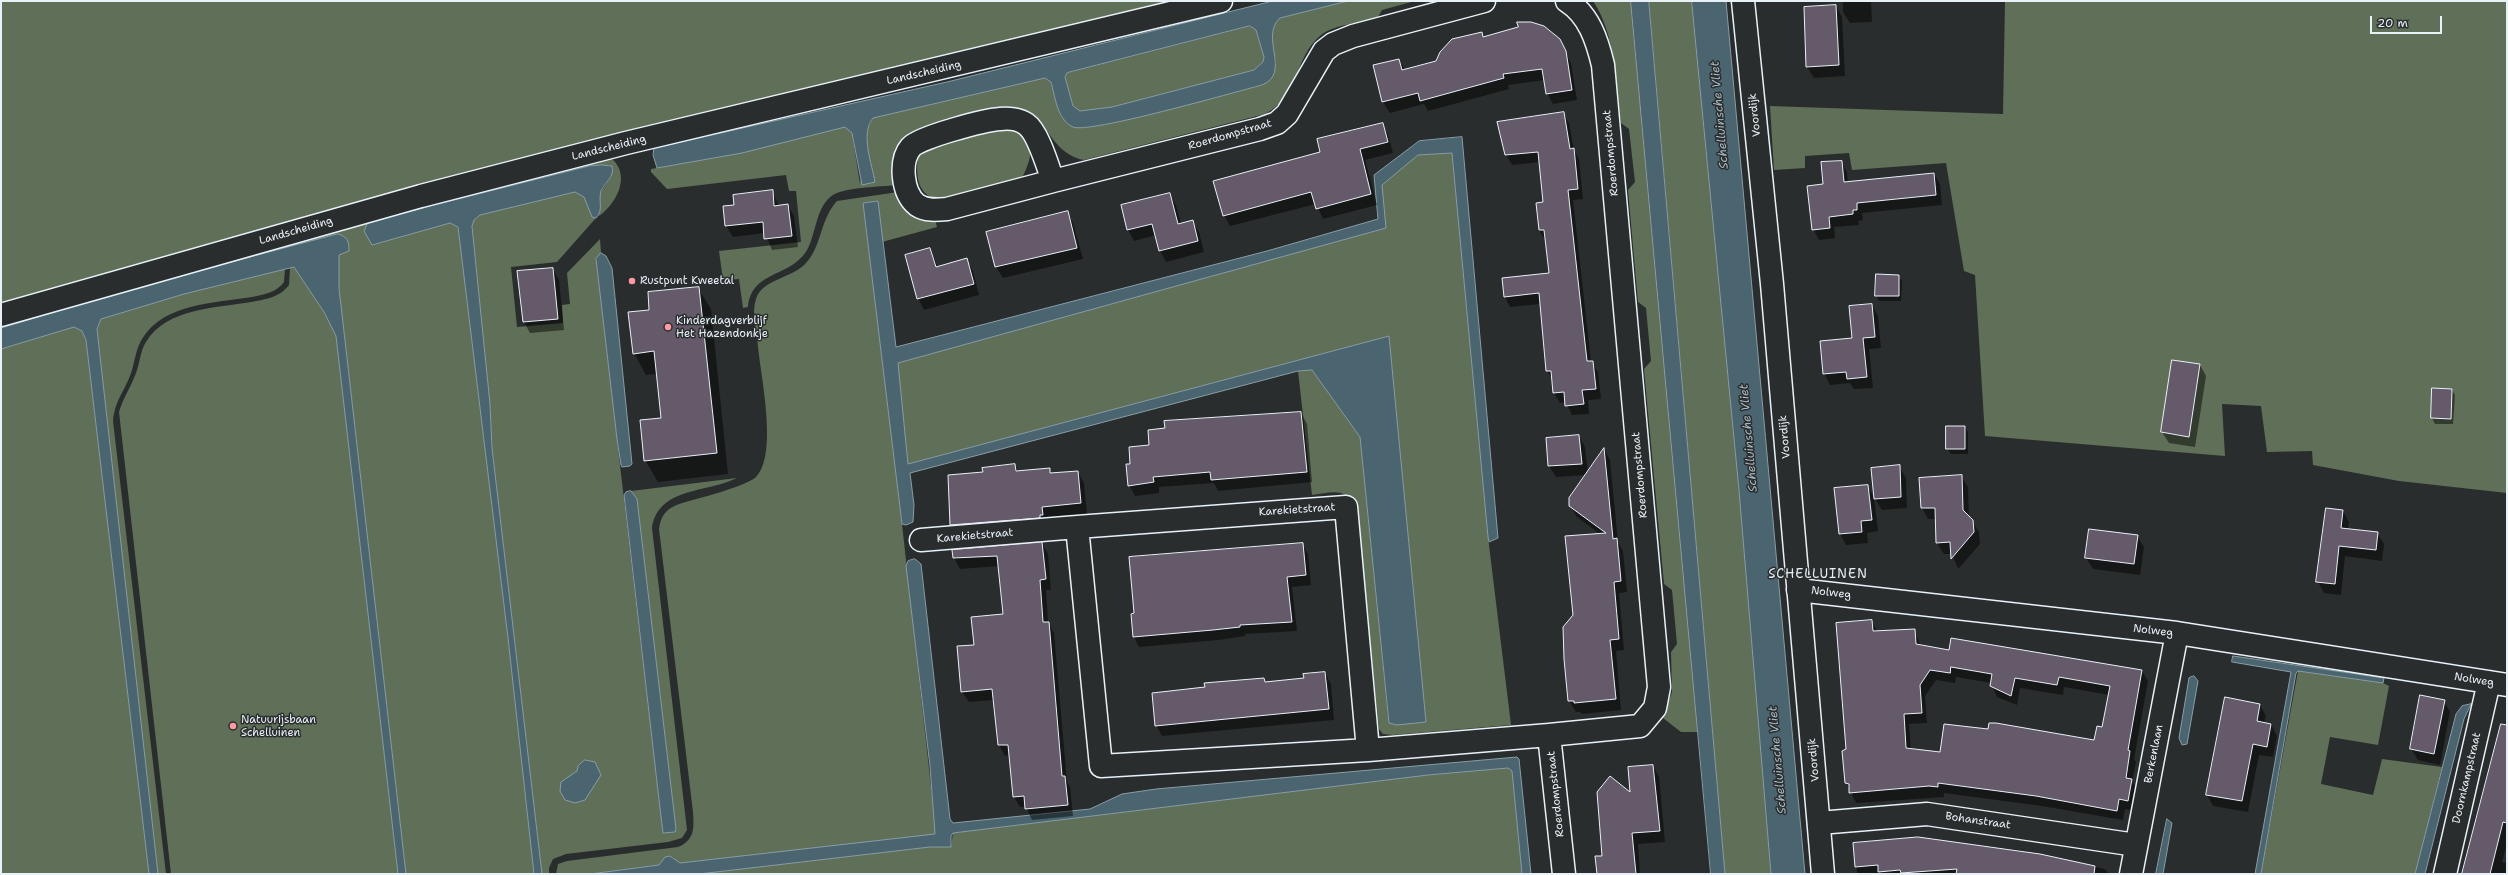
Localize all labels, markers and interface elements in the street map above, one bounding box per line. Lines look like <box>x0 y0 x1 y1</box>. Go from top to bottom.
scale bar <box>2372 8 2444 34</box>
text: 20 m <box>2377 15 2408 31</box>
street label: Landscheiding <box>885 58 963 88</box>
water label: Schelluinsche Vliet <box>1708 60 1732 170</box>
street label: Voordijk <box>1746 93 1764 137</box>
street label: Roerdompstraat <box>1601 109 1621 197</box>
street label: Roerdompstraat <box>1187 117 1273 153</box>
street label: Landscheiding <box>571 132 647 164</box>
street label: Landscheiding <box>258 214 334 248</box>
place label: Rustpunt Kweetal <box>640 274 734 288</box>
marker: Rustpunt Kweetal <box>627 276 637 286</box>
place label: Kinderdagverblijf Het Hazendonkje <box>676 314 768 340</box>
marker: Kinderdagverblijf Het Hazendonkje <box>663 322 673 332</box>
water label: Schelluinsche Vliet <box>1737 383 1761 493</box>
street label: Voordijk <box>1777 415 1793 459</box>
street label: Roerdompstraat <box>1630 431 1650 519</box>
street label: Karekietstraat <box>1258 501 1336 519</box>
street label: Karekietstraat <box>936 526 1014 546</box>
district label: SCHELLUINEN <box>1768 567 1868 583</box>
street label: Nolweg <box>1810 584 1852 602</box>
street label: Nolweg <box>2132 622 2174 640</box>
street label: Nolweg <box>2453 670 2495 690</box>
water label: Schelluinsche Vliet <box>1766 705 1790 815</box>
place label: Natuurijsbaan Schelluinen <box>241 713 316 739</box>
marker: Natuurijsbaan Schelluinen <box>228 721 238 731</box>
street label: Berkenlaan <box>2142 723 2166 785</box>
street label: Doornkampstraat <box>2450 731 2484 825</box>
street label: Voordijk <box>1806 738 1822 782</box>
street label: Roerdompstraat <box>1545 750 1567 838</box>
street label: Bohanstraat <box>1944 810 2012 832</box>

